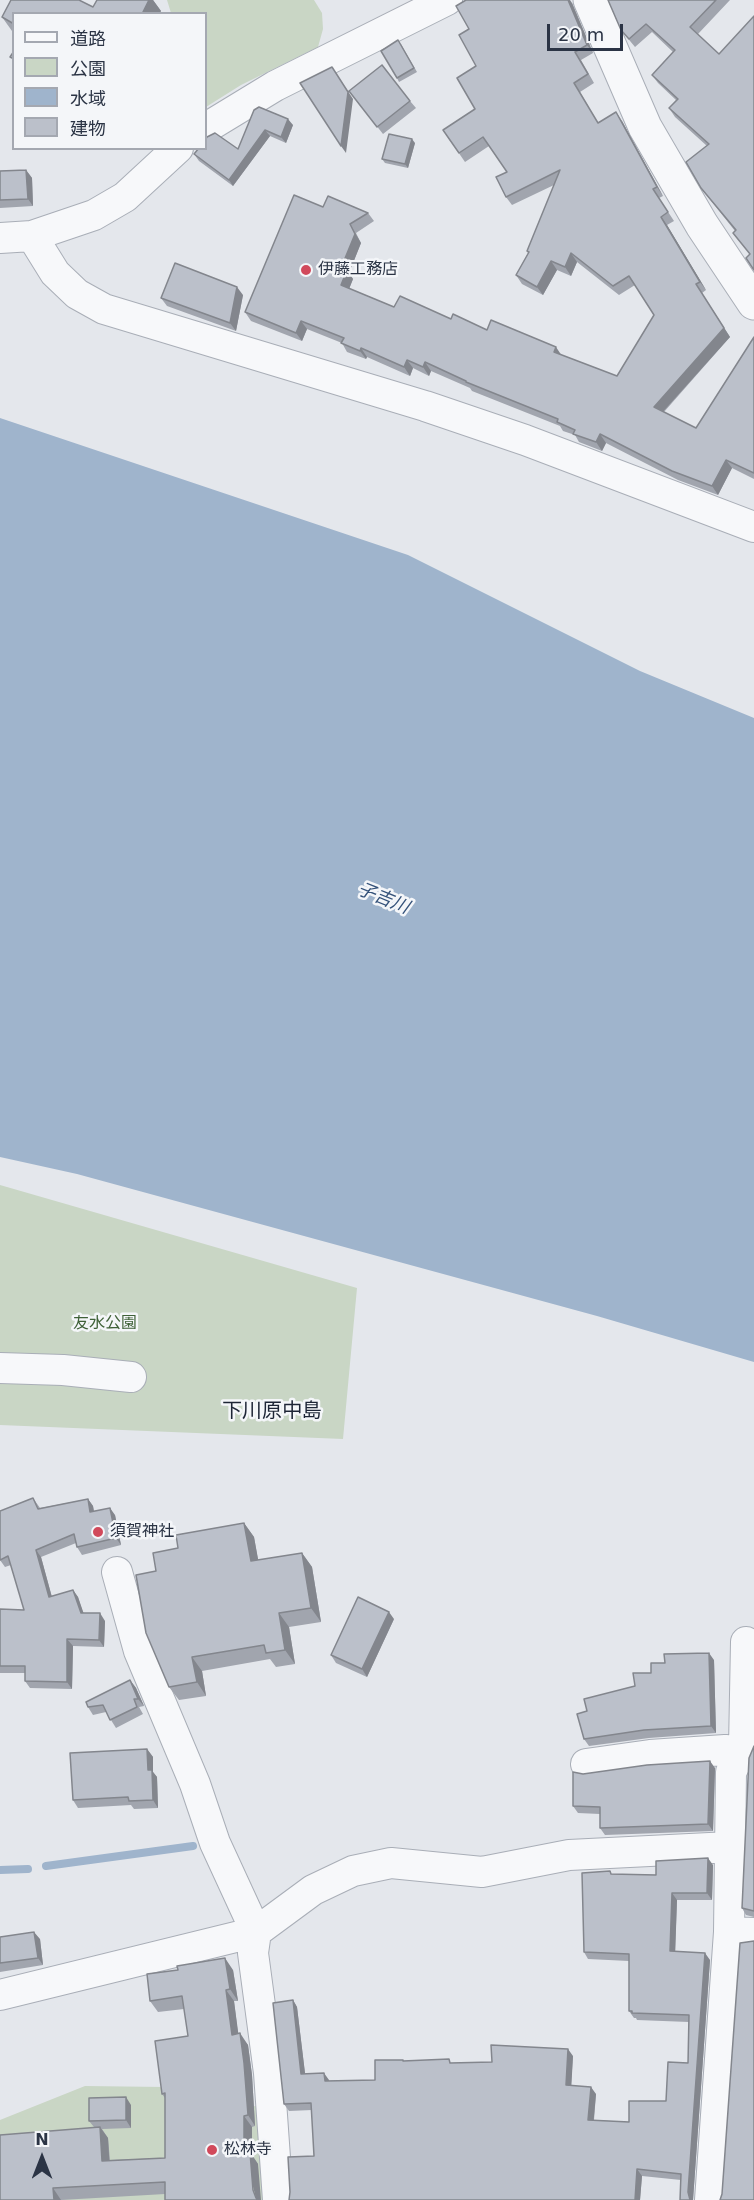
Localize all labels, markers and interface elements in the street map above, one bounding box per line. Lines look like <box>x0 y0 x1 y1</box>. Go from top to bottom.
legend <box>12 12 207 150</box>
scale bar <box>550 12 626 50</box>
text: 20 m <box>558 24 604 45</box>
text: 道路 <box>70 28 106 49</box>
text: 公園 <box>70 58 106 79</box>
text: 水域 <box>70 88 106 109</box>
text: 建物 <box>70 118 106 139</box>
place label: 伊藤工務店 <box>318 260 398 280</box>
marker: 伊藤工務店 <box>299 263 313 277</box>
water label: 子吉川 <box>354 879 412 919</box>
park label: 友水公園 <box>73 1314 137 1334</box>
district label: 下川原中島 <box>222 1400 322 1424</box>
place label: 須賀神社 <box>110 1522 174 1542</box>
marker: 須賀神社 <box>91 1525 105 1539</box>
north arrow <box>12 2128 72 2188</box>
text: N <box>35 2130 49 2149</box>
place label: 松林寺 <box>224 2140 272 2160</box>
marker: 松林寺 <box>205 2143 219 2157</box>

